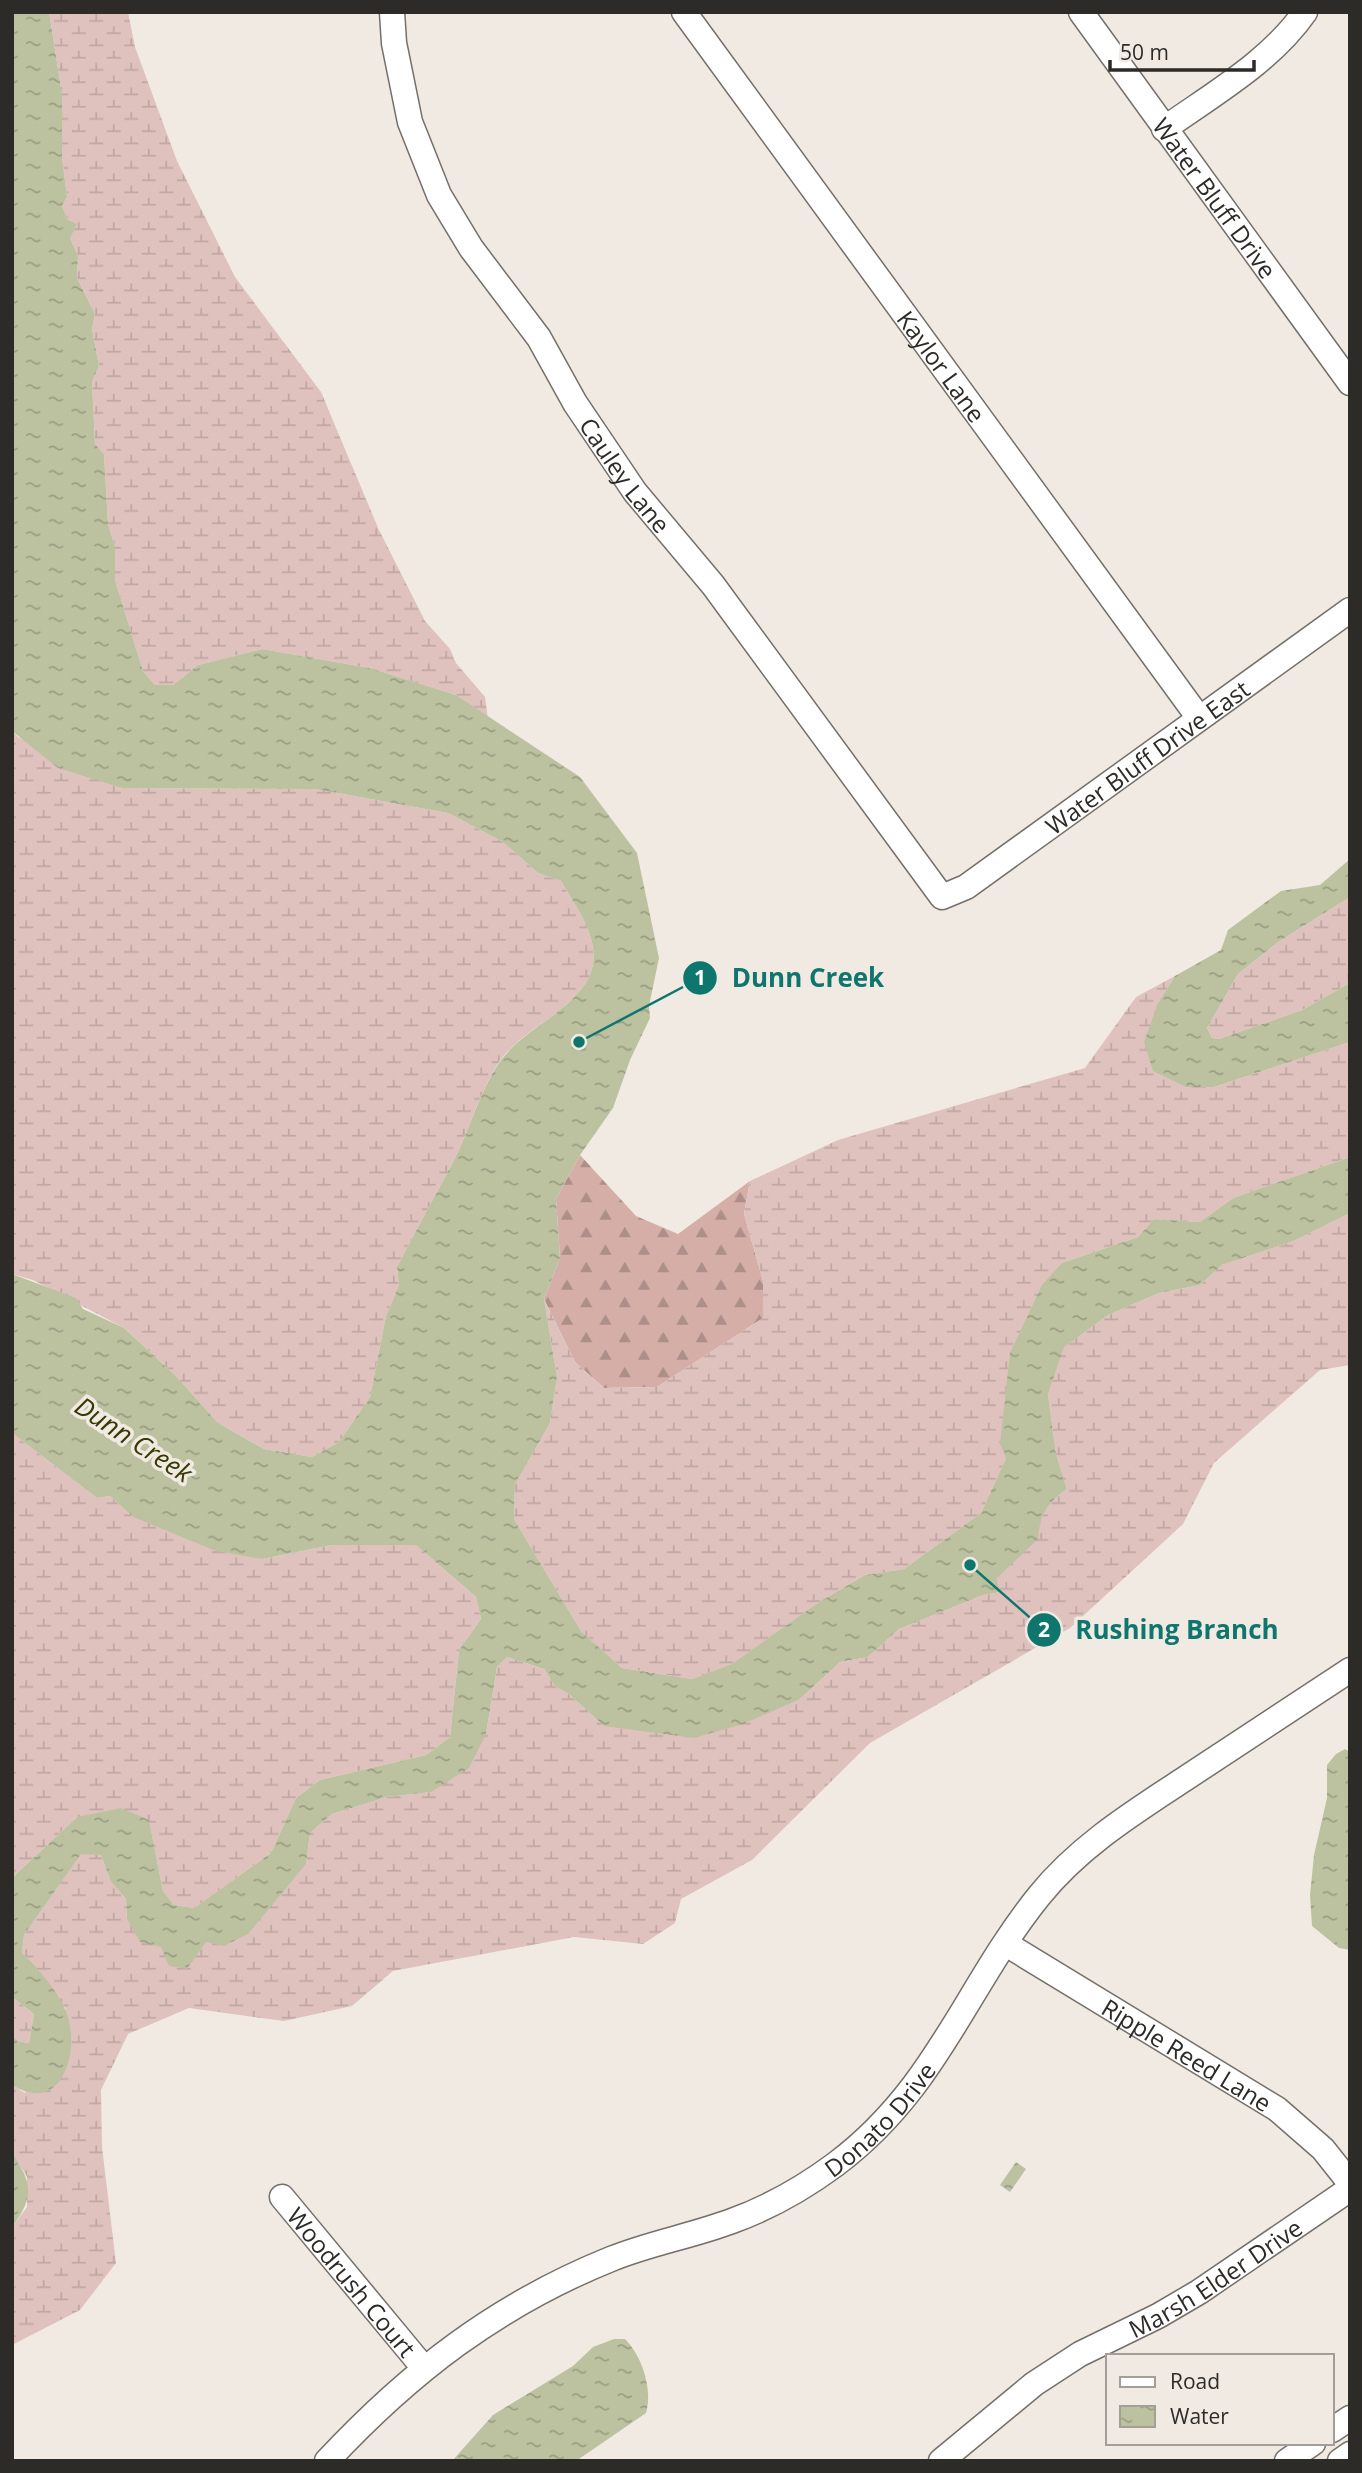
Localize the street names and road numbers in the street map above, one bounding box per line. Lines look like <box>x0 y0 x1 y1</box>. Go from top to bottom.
street label: Water Bluff Drive <box>1146 110 1285 284</box>
street label: Kaylor Lane <box>890 303 994 428</box>
street label: Cauley Lane <box>573 411 678 539</box>
street label: Water Bluff Drive East <box>1038 672 1255 841</box>
street label: Ripple Reed Lane <box>1096 1990 1278 2118</box>
street label: Donato Drive <box>817 2055 942 2184</box>
street label: Woodrush Court <box>280 2200 424 2364</box>
street label: Marsh Elder Drive <box>1123 2210 1308 2344</box>

